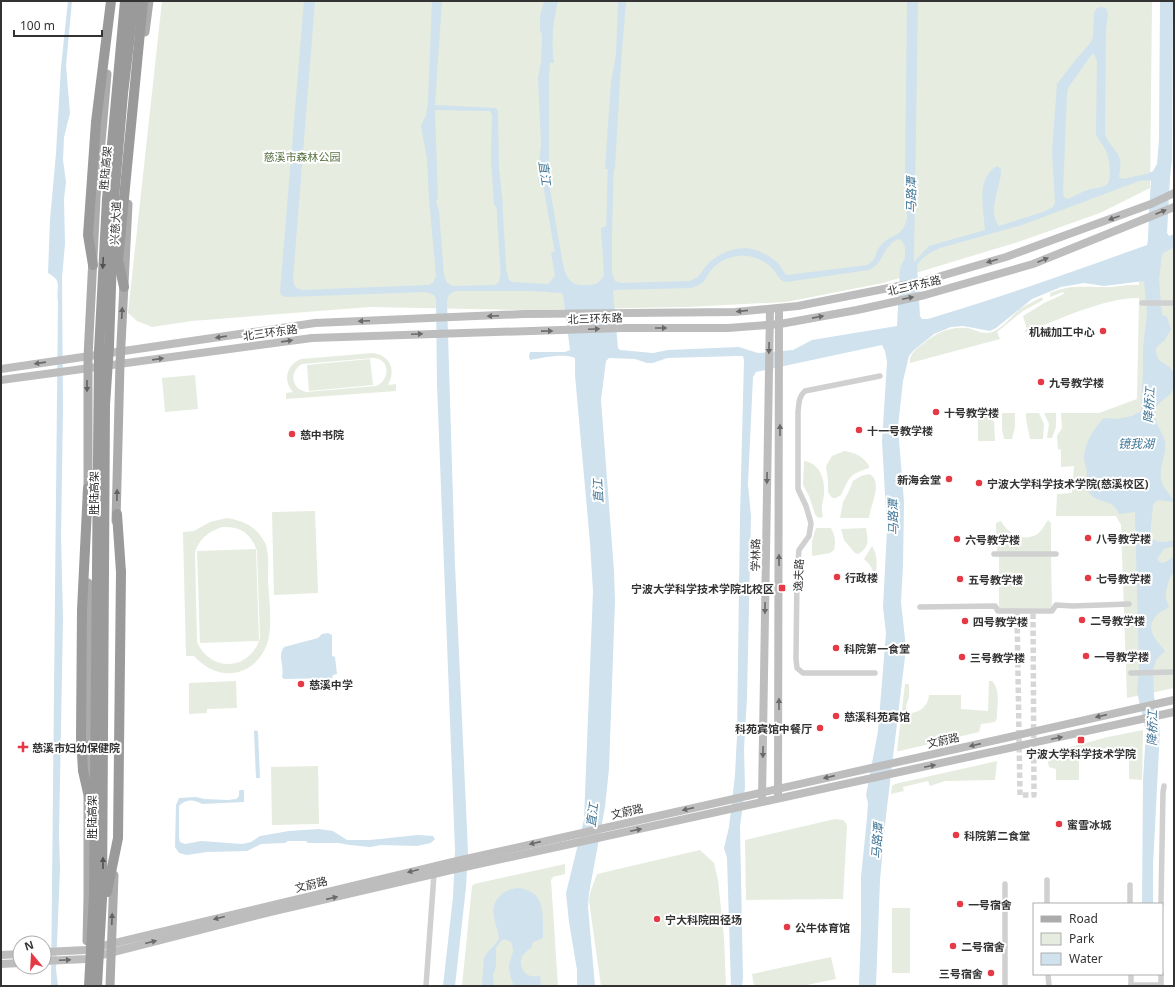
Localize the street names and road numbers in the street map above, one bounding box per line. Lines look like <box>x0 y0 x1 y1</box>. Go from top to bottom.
street label: 胜陆高架 <box>96 145 114 191</box>
street label: 兴慈大道 <box>106 201 124 245</box>
street label: 北三环东路 <box>886 272 942 298</box>
street label: 北三环东路 <box>567 310 623 326</box>
street label: 北三环东路 <box>242 321 298 343</box>
street label: 胜陆高架 <box>86 471 101 515</box>
street label: 学林路 <box>747 538 763 572</box>
street label: 逸夫路 <box>790 558 806 592</box>
street label: 文蔚路 <box>925 729 961 751</box>
street label: 胜陆高架 <box>84 795 99 839</box>
street label: 文蔚路 <box>609 800 645 822</box>
street label: 文蔚路 <box>293 873 329 895</box>

